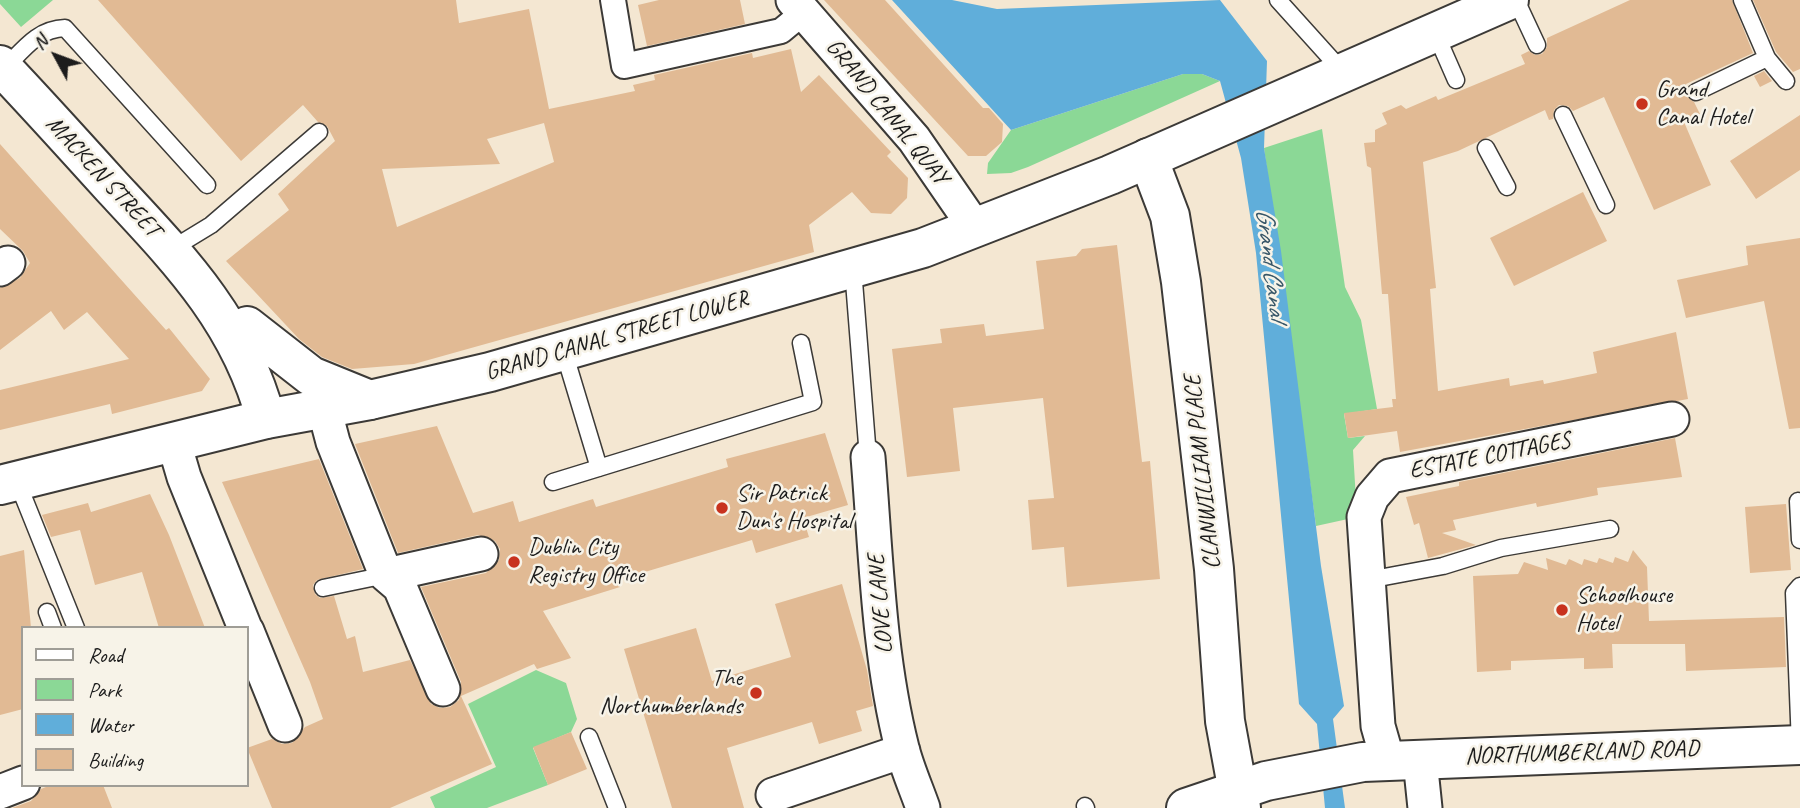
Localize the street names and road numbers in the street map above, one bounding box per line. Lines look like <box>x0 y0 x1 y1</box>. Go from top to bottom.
street label: GRAND CANAL QUAY <box>819 33 955 191</box>
street label: MACKEN STREET <box>39 110 167 244</box>
street label: GRAND CANAL STREET LOWER <box>482 285 752 387</box>
street label: CLANWILLIAM PLACE <box>1178 373 1228 571</box>
street label: ESTATE COTTAGES <box>1407 426 1573 486</box>
street label: LOVE LANE <box>862 553 900 655</box>
street label: NORTHUMBERLAND ROAD <box>1464 735 1700 771</box>

